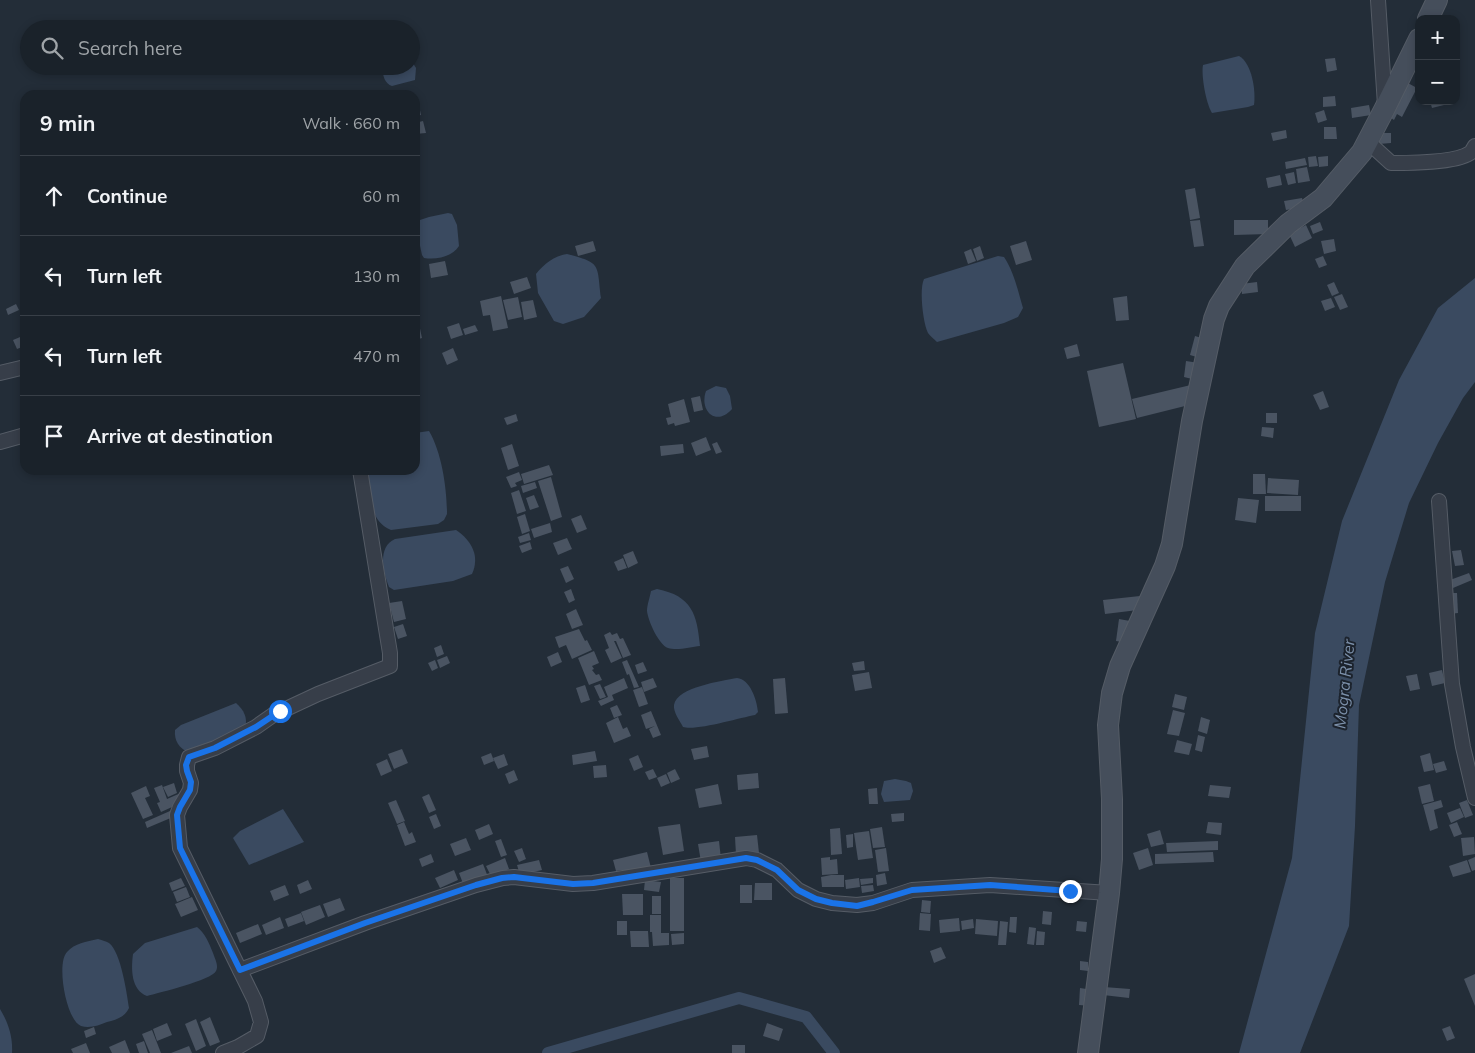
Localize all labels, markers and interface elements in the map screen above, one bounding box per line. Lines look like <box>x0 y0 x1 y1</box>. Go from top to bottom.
map controls <box>1415 15 1460 105</box>
button: + <box>1415 15 1460 60</box>
search box <box>20 20 420 75</box>
icon: search <box>38 34 66 62</box>
text: Search here <box>78 36 182 60</box>
button: − <box>1415 60 1460 105</box>
text: 9 min <box>40 110 95 136</box>
text: Walk · 660 m <box>302 113 400 133</box>
icon: ahead <box>40 182 68 210</box>
text: Continue <box>87 184 167 208</box>
text: 60 m <box>363 186 400 206</box>
icon: left <box>40 262 68 290</box>
text: Turn left <box>87 264 162 288</box>
text: 130 m <box>353 266 400 286</box>
icon: left <box>40 342 68 370</box>
text: Turn left <box>87 344 162 368</box>
text: 470 m <box>353 346 400 366</box>
icon: arrive <box>40 422 68 450</box>
text: Arrive at destination <box>87 424 273 448</box>
water label: Mogra River <box>1329 637 1359 730</box>
route start <box>269 700 292 723</box>
route end <box>1059 880 1082 903</box>

